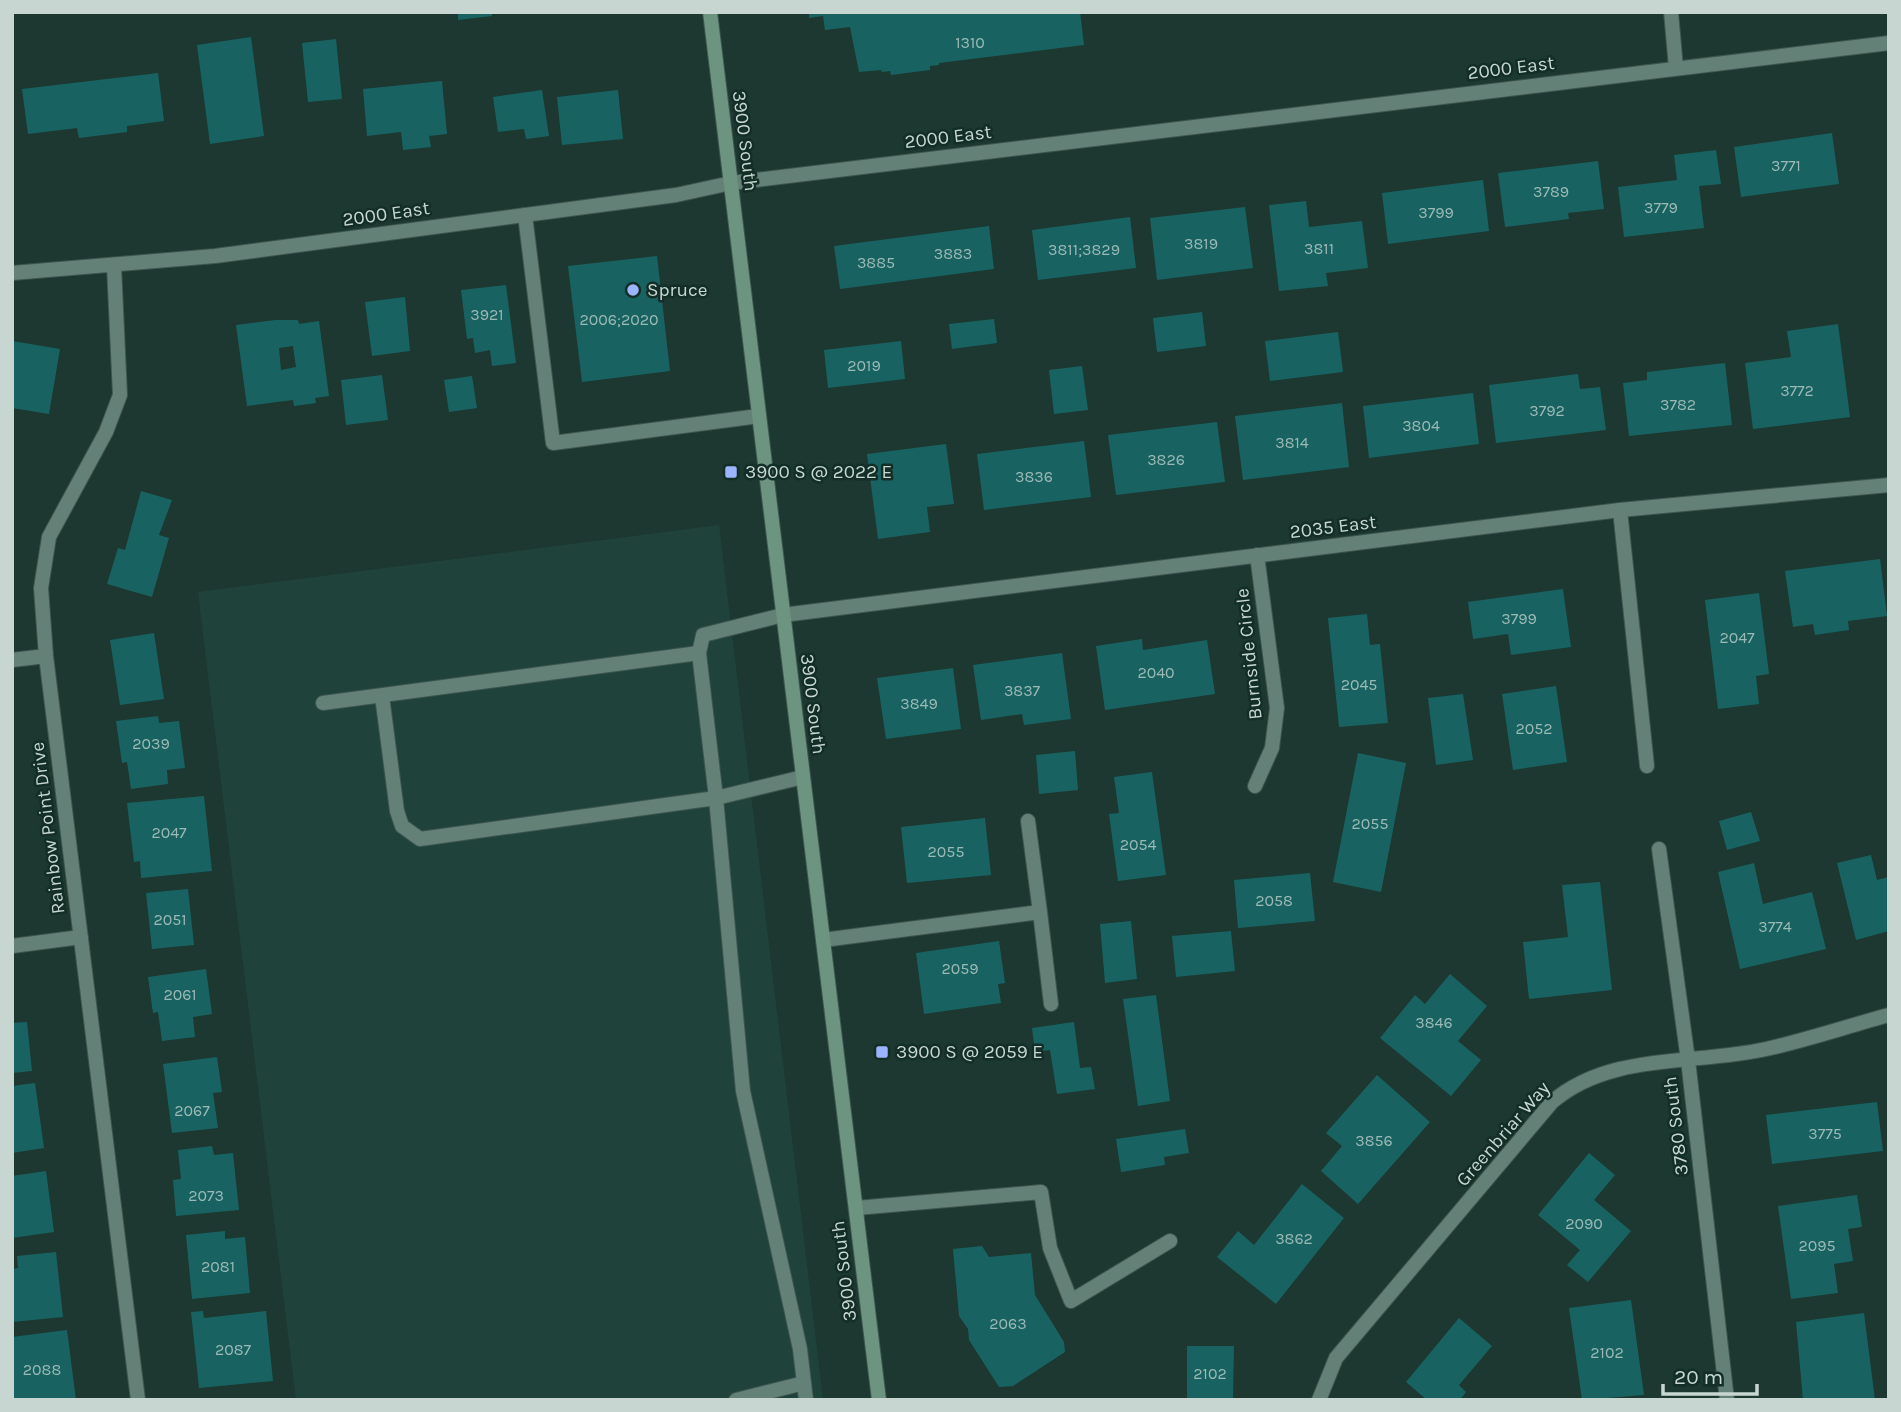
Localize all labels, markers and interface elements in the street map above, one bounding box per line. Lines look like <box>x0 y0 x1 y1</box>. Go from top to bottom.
house number: 1310 <box>955 33 985 52</box>
street label: 2000 East <box>1466 52 1556 84</box>
street label: 3900 South <box>728 89 762 193</box>
street label: 2000 East <box>903 121 993 153</box>
house number: 3771 <box>1771 156 1801 175</box>
house number: 3789 <box>1533 182 1569 201</box>
street label: 2000 East <box>341 197 431 231</box>
house number: 3779 <box>1644 198 1678 217</box>
house number: 3799 <box>1418 203 1454 222</box>
house number: 3819 <box>1184 234 1218 253</box>
house number: 3811 <box>1304 239 1334 258</box>
house number: 3811;3829 <box>1048 240 1120 259</box>
house number: 3883 <box>934 244 972 263</box>
house number: 3885 <box>857 253 895 272</box>
place label: Spruce <box>647 279 708 301</box>
marker: Spruce <box>625 282 641 298</box>
house number: 3921 <box>470 305 504 324</box>
house number: 2006;2020 <box>579 310 659 329</box>
house number: 2019 <box>847 356 881 375</box>
house number: 3772 <box>1780 381 1814 400</box>
house number: 3782 <box>1660 395 1696 414</box>
house number: 3792 <box>1529 401 1565 420</box>
house number: 3804 <box>1402 416 1440 435</box>
house number: 3814 <box>1275 433 1309 452</box>
house number: 3826 <box>1147 450 1185 469</box>
place label: 3900 S @ 2022 E <box>745 461 892 483</box>
marker: 3900 S @ 2022 E <box>723 464 739 480</box>
house number: 3836 <box>1015 467 1053 486</box>
street label: 2035 East <box>1288 511 1378 543</box>
street label: Burnside Circle <box>1231 587 1267 721</box>
house number: 3799 <box>1501 609 1537 628</box>
house number: 2047 <box>1719 628 1755 647</box>
street label: 3900 South <box>796 652 830 756</box>
house number: 2040 <box>1137 663 1175 682</box>
house number: 2045 <box>1341 675 1377 694</box>
house number: 3837 <box>1004 681 1041 700</box>
house number: 3849 <box>900 694 938 713</box>
house number: 2052 <box>1515 719 1553 738</box>
house number: 2039 <box>132 734 170 753</box>
street label: Rainbow Point Drive <box>27 741 69 915</box>
house number: 2055 <box>1352 814 1388 833</box>
house number: 2047 <box>151 823 187 842</box>
house number: 2054 <box>1120 835 1156 854</box>
house number: 2055 <box>928 842 964 861</box>
house number: 2058 <box>1255 891 1293 910</box>
house number: 2051 <box>153 910 187 929</box>
house number: 3774 <box>1758 917 1792 936</box>
house number: 2059 <box>941 959 979 978</box>
house number: 2061 <box>163 985 197 1004</box>
house number: 3846 <box>1415 1013 1453 1032</box>
place label: 3900 S @ 2059 E <box>896 1041 1043 1063</box>
marker: 3900 S @ 2059 E <box>874 1044 890 1060</box>
street label: 3780 South <box>1659 1075 1693 1177</box>
street label: Greenbriar Way <box>1452 1077 1555 1191</box>
house number: 2067 <box>174 1101 210 1120</box>
house number: 3775 <box>1808 1124 1842 1143</box>
house number: 3856 <box>1355 1131 1393 1150</box>
house number: 2073 <box>188 1186 224 1205</box>
house number: 2090 <box>1565 1214 1603 1233</box>
street label: 3900 South <box>827 1219 861 1323</box>
house number: 3862 <box>1275 1229 1313 1248</box>
house number: 2095 <box>1798 1236 1836 1255</box>
house number: 2081 <box>201 1257 235 1276</box>
house number: 2063 <box>989 1314 1027 1333</box>
house number: 2087 <box>215 1340 252 1359</box>
house number: 2102 <box>1590 1343 1624 1362</box>
scale bar <box>1663 1352 1758 1396</box>
house number: 2088 <box>23 1360 61 1379</box>
house number: 2102 <box>1193 1364 1227 1383</box>
text: 20 m <box>1674 1365 1723 1389</box>

